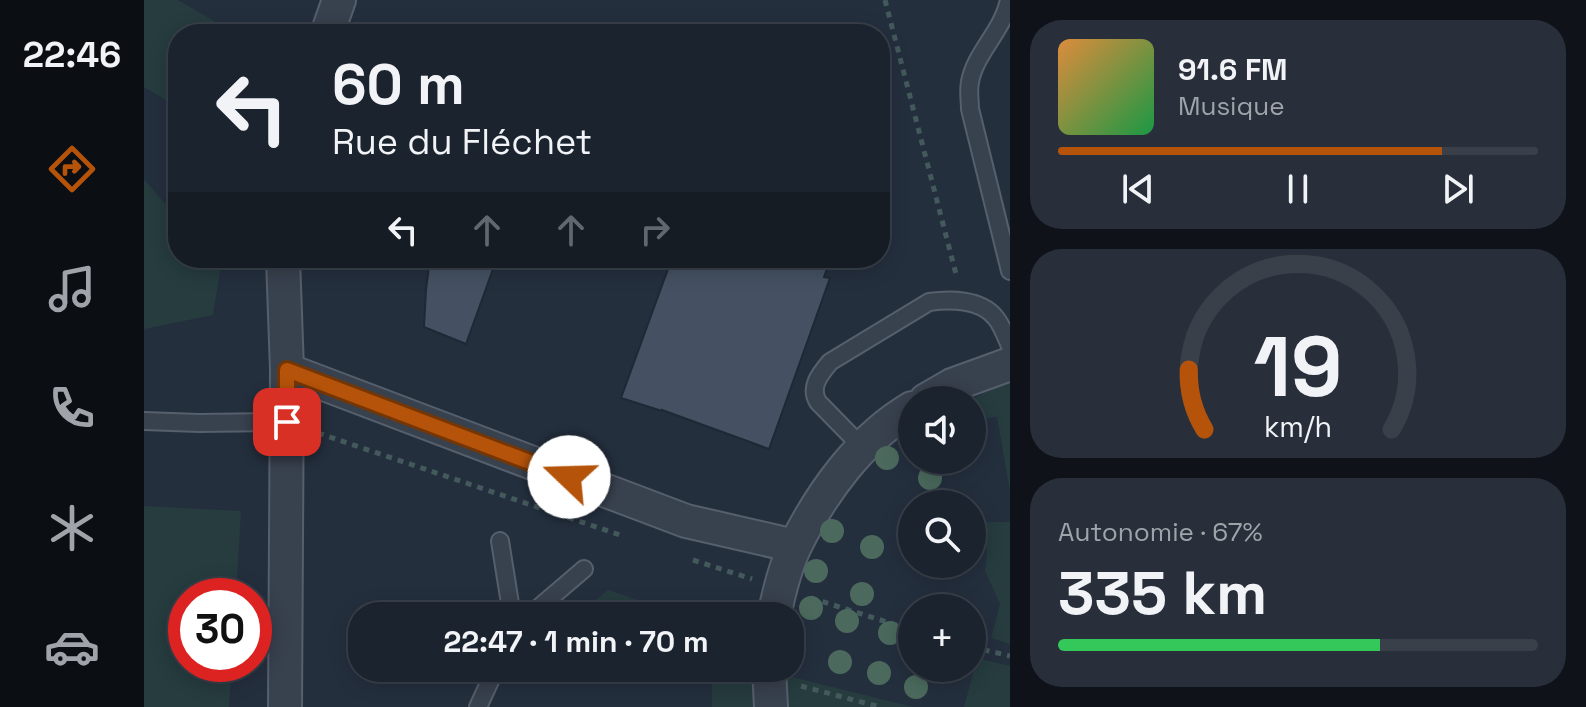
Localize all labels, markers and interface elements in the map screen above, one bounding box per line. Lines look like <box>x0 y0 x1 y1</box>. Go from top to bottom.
text: 22:46 <box>23 32 121 78</box>
text: 60 m <box>332 49 465 120</box>
text: 91.6 FM <box>1178 50 1287 89</box>
icon: left <box>200 56 304 160</box>
text: Musique <box>1178 89 1285 123</box>
text: Rue du Fléchet <box>332 119 592 165</box>
icon: directions <box>44 141 100 197</box>
icon: previous <box>1116 167 1160 211</box>
icon: pause <box>1276 167 1320 211</box>
icon: next <box>1436 167 1480 211</box>
icon: left <box>381 208 425 252</box>
icon: ahead <box>465 208 509 252</box>
icon: ahead <box>549 208 593 252</box>
icon: right <box>633 208 677 252</box>
icon: music <box>44 261 100 317</box>
text: 19 <box>1253 313 1343 419</box>
icon: phone <box>44 380 100 436</box>
map controls <box>898 386 986 682</box>
button: sound <box>898 386 986 474</box>
pin <box>253 388 321 456</box>
icon: arrive <box>265 400 309 444</box>
text: km/h <box>1264 409 1332 445</box>
position arrow <box>527 435 611 519</box>
button: search <box>898 490 986 578</box>
icon: climate <box>44 500 100 556</box>
text: Autonomie · 67% <box>1058 515 1262 549</box>
text: 335 km <box>1058 555 1267 632</box>
speed limit sign: 30 <box>168 578 272 682</box>
button: + <box>898 594 986 682</box>
icon: car <box>44 619 100 675</box>
text: 22:47 · 1 min · 70 m <box>443 622 709 661</box>

